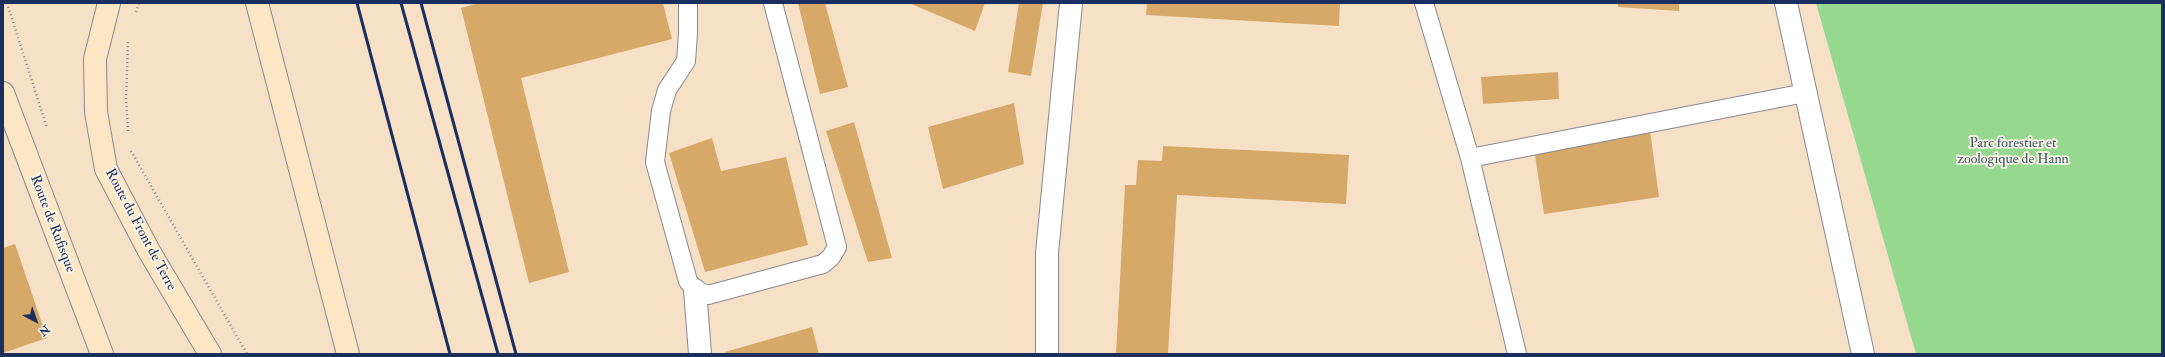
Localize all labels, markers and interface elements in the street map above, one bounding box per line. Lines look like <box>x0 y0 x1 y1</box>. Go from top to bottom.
park label: Parc forestier et zoologique de Hann <box>1957 136 2069 168</box>
street label: Route du Front de Terre <box>101 166 179 294</box>
street label: Route de Rufisque <box>26 173 78 275</box>
north arrow <box>16 301 56 341</box>
text: N <box>36 322 52 339</box>

